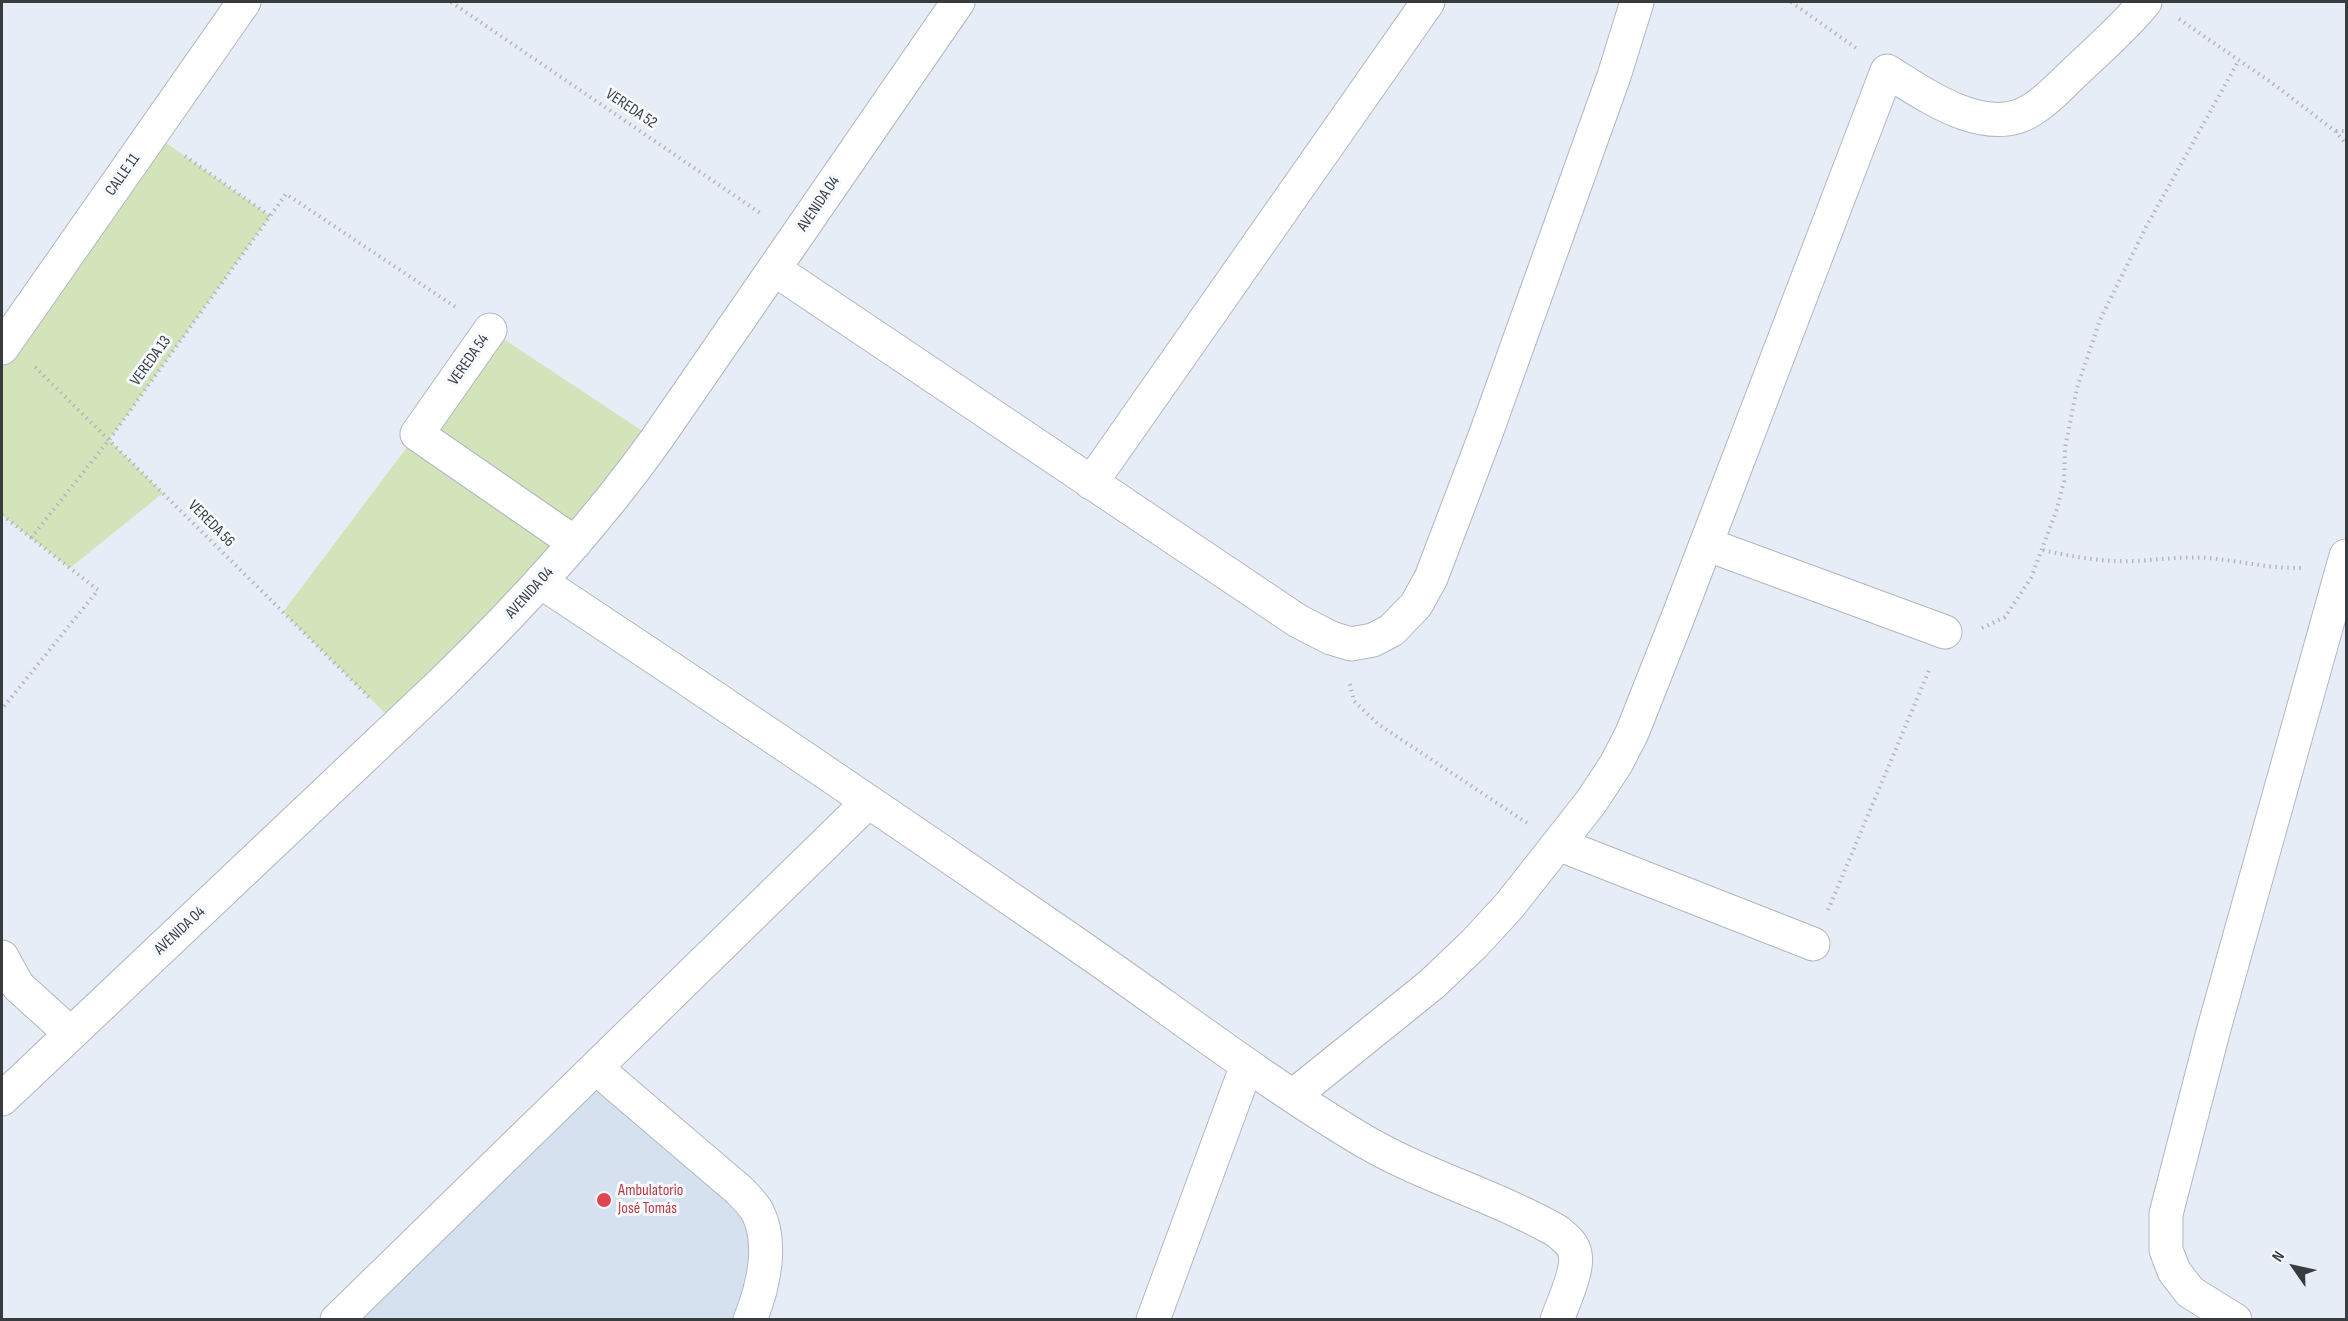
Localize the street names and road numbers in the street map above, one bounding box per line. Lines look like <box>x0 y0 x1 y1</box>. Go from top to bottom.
street label: VEREDA 52 <box>602 85 660 133</box>
street label: CALLE 11 <box>102 150 144 200</box>
street label: AVENIDA 04 <box>794 173 844 235</box>
street label: VEREDA 54 <box>445 331 493 389</box>
street label: VEREDA 13 <box>126 332 176 390</box>
street label: VEREDA 56 <box>184 497 238 551</box>
street label: AVENIDA 04 <box>502 563 558 623</box>
street label: AVENIDA 04 <box>151 903 209 959</box>

